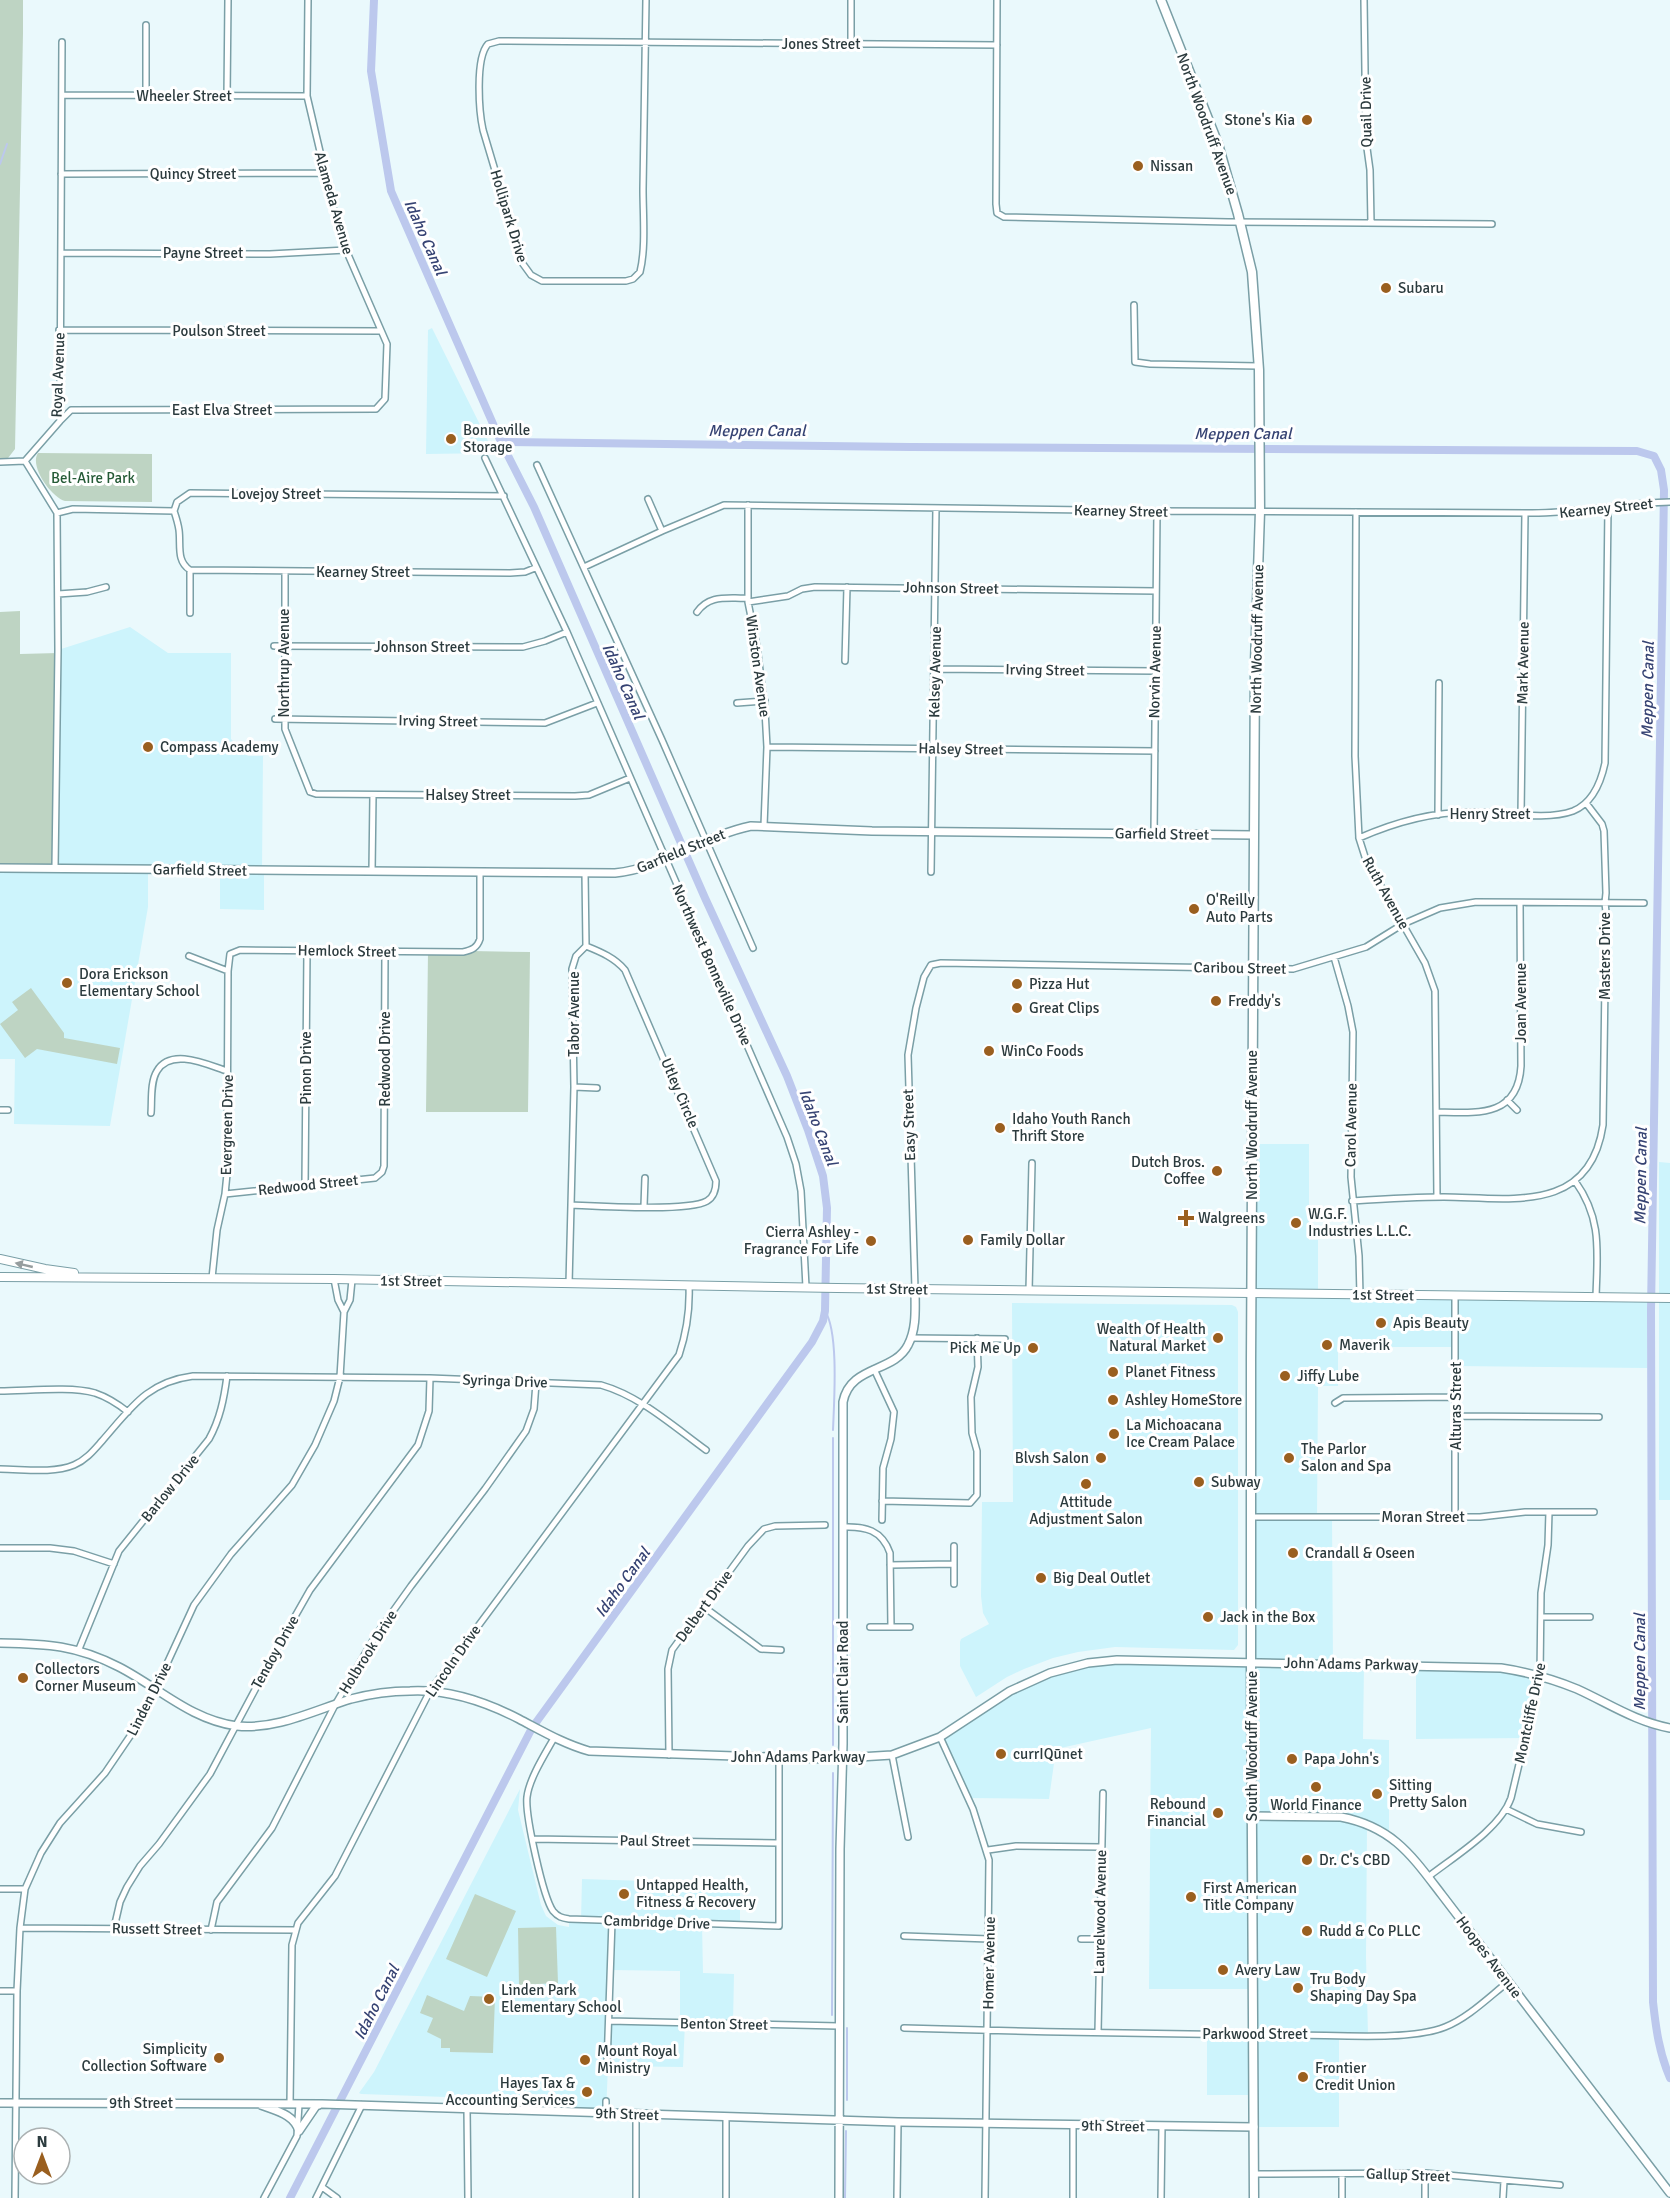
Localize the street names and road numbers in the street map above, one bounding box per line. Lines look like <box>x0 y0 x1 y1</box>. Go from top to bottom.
street label: Jones Street <box>781 35 861 53</box>
street label: North Woodruff Avenue <box>1173 51 1241 197</box>
street label: Quail Drive <box>1356 76 1376 148</box>
street label: Wheeler Street <box>136 87 232 105</box>
street label: Alameda Avenue <box>311 149 357 257</box>
street label: Quincy Street <box>150 165 236 183</box>
street label: Hollipark Drive <box>486 167 532 265</box>
street label: Payne Street <box>163 244 243 262</box>
street label: Poulson Street <box>172 322 266 340</box>
street label: Royal Avenue <box>48 332 68 418</box>
street label: East Elva Street <box>172 401 272 419</box>
street label: Lovejoy Street <box>231 485 321 503</box>
street label: Kearney Street <box>1558 494 1654 522</box>
street label: Kearney Street <box>1074 501 1168 521</box>
street label: Kearney Street <box>316 563 410 581</box>
street label: North Woodruff Avenue <box>1247 564 1267 714</box>
street label: Johnson Street <box>903 578 999 598</box>
street label: Northrup Avenue <box>275 608 293 718</box>
street label: Winston Avenue <box>742 614 774 718</box>
street label: Mark Avenue <box>1513 621 1533 705</box>
street label: Norvin Avenue <box>1145 625 1165 719</box>
street label: Kelsey Avenue <box>925 626 945 718</box>
street label: Johnson Street <box>374 638 470 656</box>
street label: Irving Street <box>1005 660 1085 680</box>
street label: Irving Street <box>398 711 478 731</box>
street label: Halsey Street <box>918 739 1004 759</box>
street label: Halsey Street <box>425 786 511 804</box>
street label: Henry Street <box>1449 805 1531 823</box>
street label: Garfield Street <box>1115 824 1209 844</box>
street label: Garfield Street <box>634 825 728 877</box>
street label: Ruth Avenue <box>1359 853 1413 933</box>
street label: Garfield Street <box>153 860 247 880</box>
street label: Northwest Bonneville Drive <box>668 882 756 1048</box>
street label: Masters Drive <box>1596 912 1614 1000</box>
street label: Hemlock Street <box>298 941 396 961</box>
street label: Caribou Street <box>1193 958 1287 978</box>
street label: Joan Avenue <box>1512 963 1530 1043</box>
street label: Tabor Avenue <box>565 971 583 1057</box>
street label: Redwood Drive <box>376 1011 394 1107</box>
street label: Pinon Drive <box>297 1031 315 1105</box>
street label: North Woodruff Avenue <box>1243 1050 1261 1200</box>
street label: Utley Circle <box>657 1055 703 1131</box>
street label: Evergreen Drive <box>217 1074 237 1176</box>
street label: Carol Avenue <box>1341 1083 1361 1167</box>
street label: Easy Street <box>899 1089 919 1161</box>
street label: Redwood Street <box>257 1171 359 1199</box>
street label: 1st Street <box>380 1271 442 1291</box>
street label: 1st Street <box>866 1279 928 1299</box>
street label: 1st Street <box>1352 1285 1414 1305</box>
street label: Alturas Street <box>1447 1362 1465 1450</box>
street label: Syringa Drive <box>462 1371 548 1391</box>
street label: Barlow Drive <box>137 1451 203 1525</box>
street label: Moran Street <box>1381 1508 1465 1526</box>
street label: Delbert Drive <box>672 1566 736 1646</box>
street label: Holbrook Drive <box>335 1607 401 1697</box>
street label: Tendoy Drive <box>247 1612 303 1692</box>
street label: Lincoln Drive <box>422 1621 484 1701</box>
street label: Saint Clair Road <box>834 1621 852 1723</box>
street label: John Adams Parkway <box>1284 1654 1418 1674</box>
street label: Linden Drive <box>123 1659 175 1739</box>
street label: Montcliffe Drive <box>1511 1661 1549 1765</box>
street label: South Woodruff Avenue <box>1243 1671 1261 1821</box>
street label: John Adams Parkway <box>731 1748 865 1766</box>
street label: Paul Street <box>619 1831 691 1851</box>
street label: Laurelwood Avenue <box>1090 1849 1110 1975</box>
street label: Cambridge Drive <box>603 1911 711 1933</box>
street label: Hoopes Avenue <box>1452 1912 1526 2002</box>
street label: Homer Avenue <box>979 1916 999 2010</box>
street label: Russett Street <box>112 1919 202 1939</box>
street label: Benton Street <box>680 2014 768 2034</box>
street label: Parkwood Street <box>1202 2025 1308 2043</box>
street label: 9th Street <box>109 2094 173 2112</box>
street label: 9th Street <box>595 2104 659 2124</box>
street label: 9th Street <box>1081 2116 1145 2136</box>
street label: Gallup Street <box>1366 2165 1450 2185</box>

